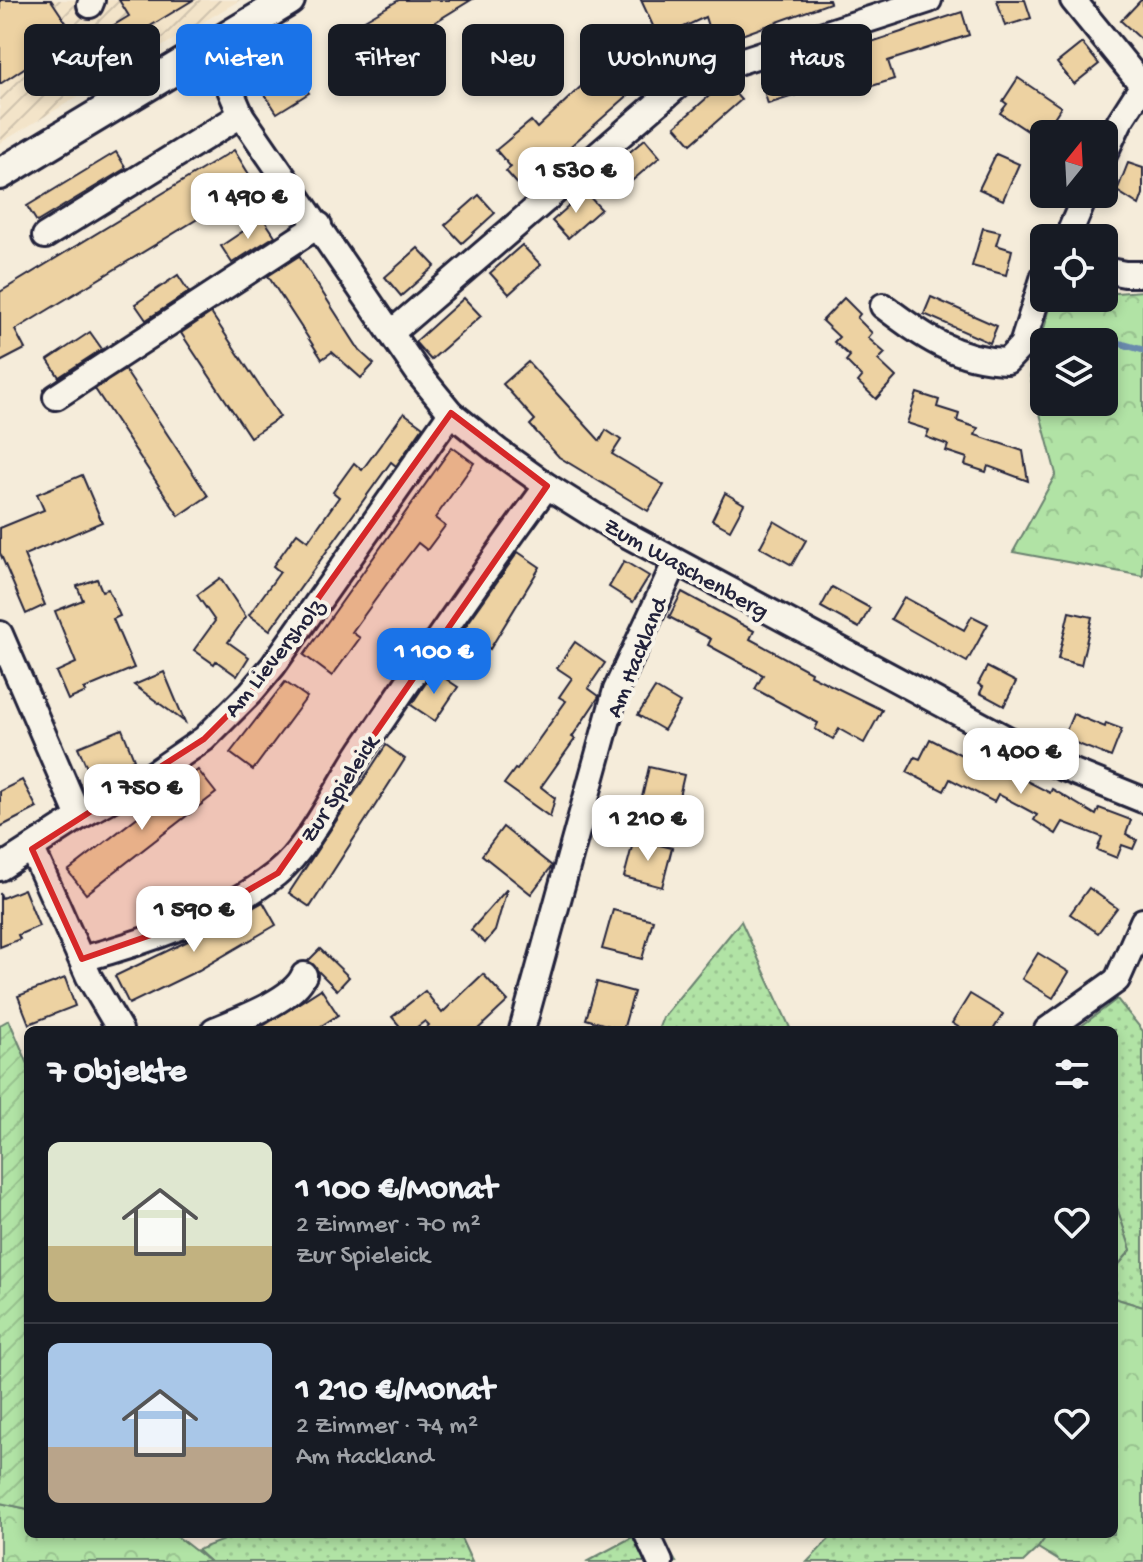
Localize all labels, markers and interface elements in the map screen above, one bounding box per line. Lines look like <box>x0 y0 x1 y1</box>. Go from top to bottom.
chip: Kaufen <box>24 24 160 96</box>
chip: Mieten <box>176 24 312 96</box>
chip: Filter <box>328 24 446 96</box>
chip: Neu <box>462 24 564 96</box>
chip: Wohnung <box>580 24 745 96</box>
chip: Haus <box>761 24 872 96</box>
north arrow <box>1030 120 1118 208</box>
map controls <box>1030 120 1118 416</box>
pin: 1 530 € <box>502 147 650 215</box>
text: 1 530 € <box>536 157 616 188</box>
pin: 1 490 € <box>174 173 322 241</box>
text: 1 490 € <box>209 183 287 214</box>
button: locate <box>1030 224 1118 312</box>
button: layers <box>1030 328 1118 416</box>
street label: Zum Waschenberg <box>598 513 773 627</box>
street label: Am Hackland <box>601 592 676 723</box>
street label: Am Lieversholz <box>219 593 333 725</box>
pin: 1 100 € <box>360 628 508 696</box>
text: 1 100 € <box>395 638 473 669</box>
street label: Zur Spieleick <box>295 728 388 849</box>
pin: 1 400 € <box>947 728 1095 796</box>
text: 1 400 € <box>981 738 1061 769</box>
pin: 1 750 € <box>68 764 216 832</box>
text: 1 750 € <box>102 774 182 805</box>
pin: 1 210 € <box>574 795 722 863</box>
text: 1 210 € <box>610 805 686 836</box>
pin: 1 590 € <box>120 886 268 954</box>
text: 1 590 € <box>154 896 234 927</box>
icon: filters <box>1050 1052 1094 1096</box>
text: 7 Objekte <box>48 1054 186 1094</box>
text: 1 100 €/Monat <box>296 1171 497 1211</box>
icon: home <box>112 1174 208 1270</box>
icon: heart <box>1050 1200 1094 1244</box>
text: 2 Zimmer · 70 m² <box>296 1211 481 1242</box>
text: Zur Spieleick <box>296 1242 430 1273</box>
text: 1 210 €/Monat <box>296 1372 494 1412</box>
icon: home <box>112 1375 208 1471</box>
icon: heart <box>1050 1401 1094 1445</box>
text: 2 Zimmer · 74 m² <box>296 1412 478 1443</box>
text: Am Hackland <box>296 1443 433 1474</box>

